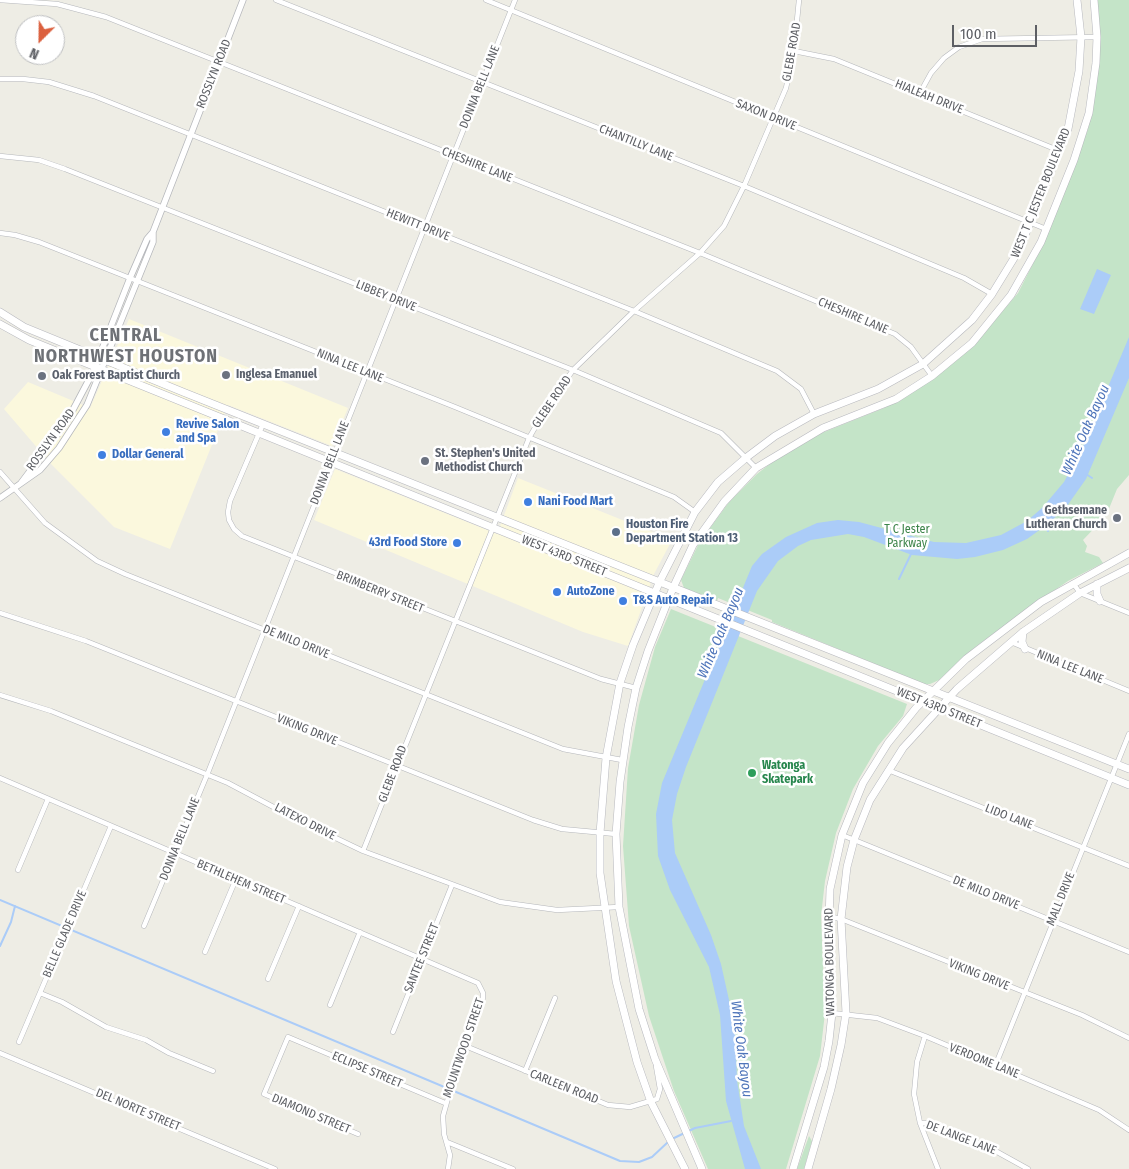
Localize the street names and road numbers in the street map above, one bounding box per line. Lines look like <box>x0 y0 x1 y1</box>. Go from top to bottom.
street label: GLEBE ROAD <box>780 21 804 83</box>
street label: ROSSLYN ROAD <box>194 37 234 111</box>
street label: DONNA BELL LANE <box>457 43 503 131</box>
street label: HIALEAH DRIVE <box>893 77 965 117</box>
street label: SAXON DRIVE <box>734 96 798 134</box>
street label: CHANTILLY LANE <box>597 122 675 164</box>
street label: WEST T C JESTER BOULEVARD <box>1008 126 1074 260</box>
street label: CHESHIRE LANE <box>440 144 514 186</box>
street label: HEWITT DRIVE <box>384 206 452 244</box>
street label: LIBBEY DRIVE <box>353 277 419 315</box>
street label: CHESHIRE LANE <box>816 295 890 337</box>
street label: NINA LEE LANE <box>314 346 386 386</box>
street label: GLEBE ROAD <box>529 373 575 431</box>
street label: ROSSLYN ROAD <box>24 406 78 474</box>
street label: DONNA BELL LANE <box>307 419 353 507</box>
street label: WEST 43RD STREET <box>519 532 609 580</box>
street label: BRIMBERRY STREET <box>334 568 426 616</box>
street label: DE MILO DRIVE <box>261 622 331 662</box>
street label: NINA LEE LANE <box>1034 647 1106 687</box>
street label: WEST 43RD STREET <box>894 684 984 732</box>
street label: VIKING DRIVE <box>275 711 339 749</box>
street label: GLEBE ROAD <box>376 743 410 805</box>
street label: DONNA BELL LANE <box>157 795 203 883</box>
street label: LATEXO DRIVE <box>272 800 338 844</box>
street label: LIDO LANE <box>983 801 1035 833</box>
street label: BETHLEHEM STREET <box>195 857 287 907</box>
street label: MALL DRIVE <box>1044 870 1078 928</box>
street label: DE MILO DRIVE <box>951 873 1021 913</box>
street label: BELLE GLADE DRIVE <box>40 888 90 980</box>
street label: WATONGA BOULEVARD <box>822 908 838 1016</box>
street label: SANTEE STREET <box>402 921 442 995</box>
street label: VIKING DRIVE <box>947 956 1011 994</box>
street label: MOUNTWOOD STREET <box>440 996 488 1100</box>
street label: VERDOME LANE <box>947 1040 1021 1082</box>
street label: ECLIPSE STREET <box>330 1049 404 1091</box>
street label: CARLEEN ROAD <box>528 1067 600 1107</box>
street label: DEL NORTE STREET <box>94 1086 182 1134</box>
street label: DIAMOND STREET <box>270 1091 352 1137</box>
street label: DE LANGE LANE <box>924 1118 998 1158</box>

